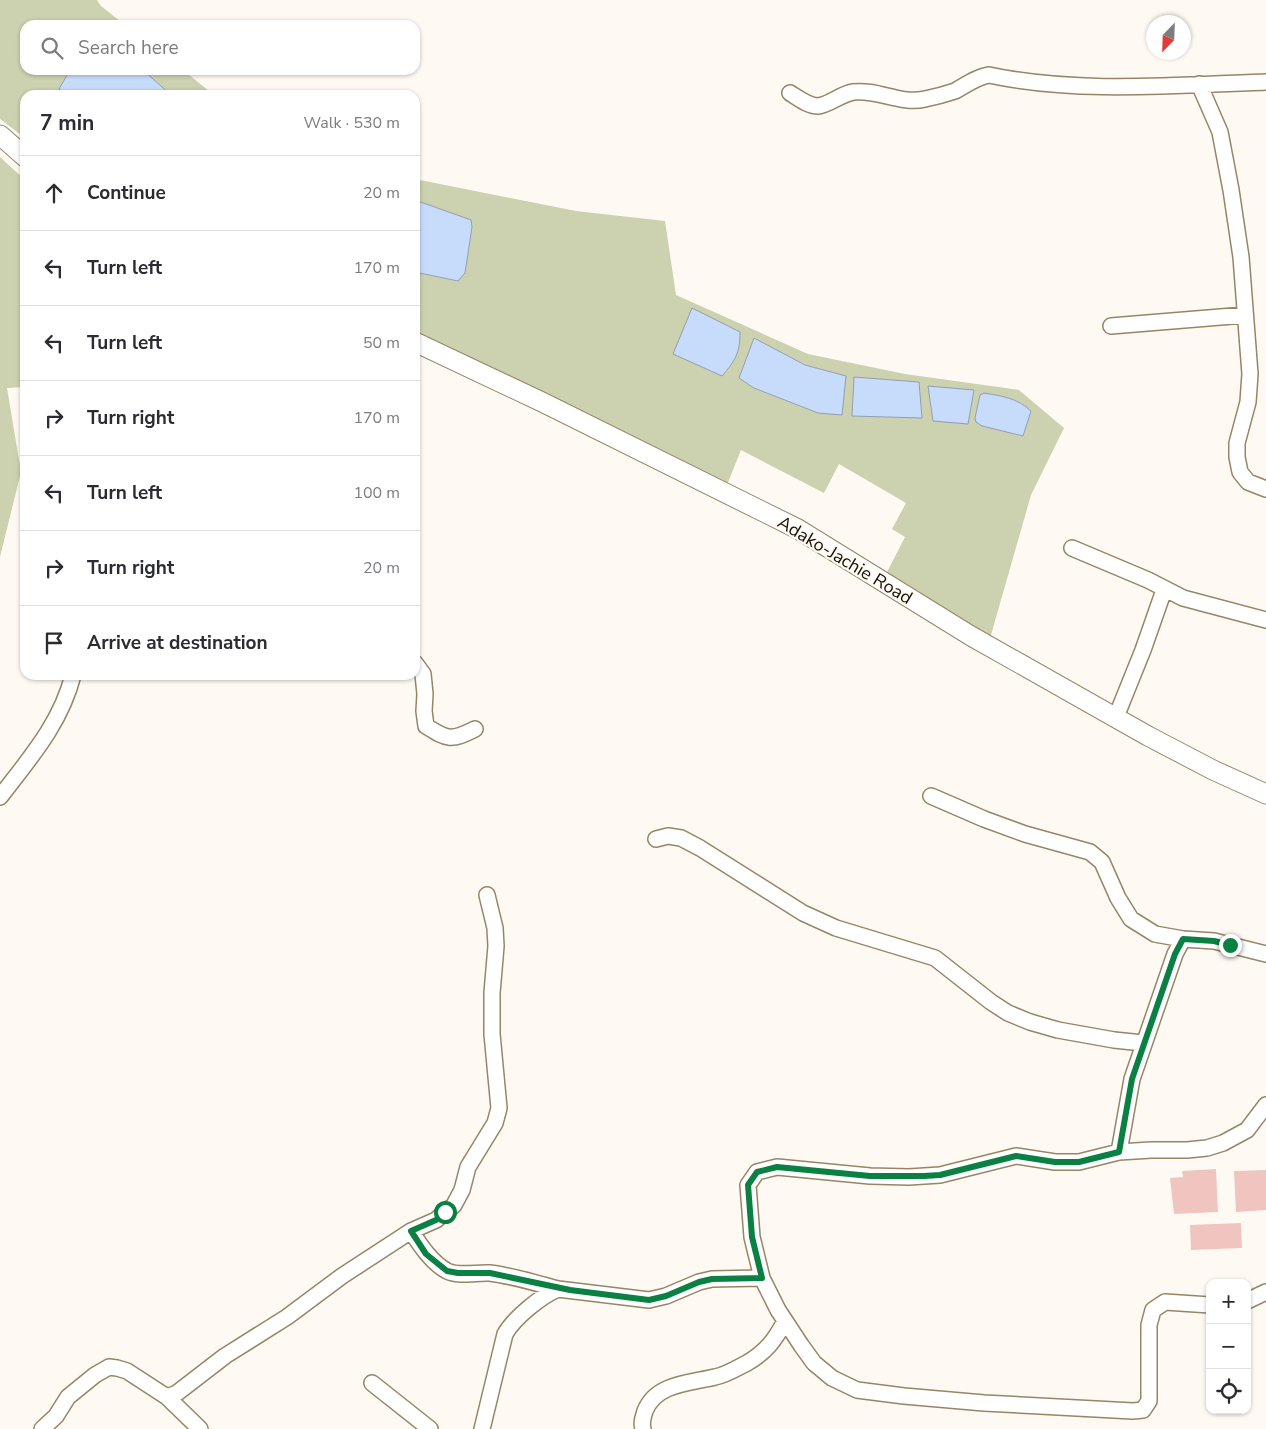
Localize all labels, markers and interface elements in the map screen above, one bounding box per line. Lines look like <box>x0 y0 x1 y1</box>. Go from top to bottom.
north arrow <box>1146 15 1191 60</box>
search box <box>20 20 420 75</box>
icon: search <box>38 34 66 62</box>
text: Search here <box>78 35 179 61</box>
text: 7 min <box>40 109 94 137</box>
text: Walk · 530 m <box>304 112 400 134</box>
icon: ahead <box>40 179 68 207</box>
text: Continue <box>87 180 166 206</box>
text: 20 m <box>363 182 400 204</box>
icon: left <box>40 254 68 282</box>
text: Turn left <box>87 255 162 281</box>
text: 170 m <box>353 257 400 279</box>
icon: left <box>40 329 68 357</box>
text: Turn left <box>87 330 162 356</box>
text: 50 m <box>363 332 400 354</box>
icon: right <box>40 404 68 432</box>
text: Turn right <box>87 405 174 431</box>
text: 170 m <box>353 407 400 429</box>
icon: left <box>40 479 68 507</box>
text: Turn left <box>87 480 162 506</box>
text: 100 m <box>353 482 400 504</box>
street label: Adako-Jachie Road <box>773 510 917 610</box>
icon: right <box>40 554 68 582</box>
text: Turn right <box>87 555 174 581</box>
text: 20 m <box>363 557 400 579</box>
icon: arrive <box>40 629 68 657</box>
text: Arrive at destination <box>87 630 268 656</box>
route end <box>1219 934 1242 957</box>
route start <box>434 1201 457 1224</box>
map controls <box>1206 1279 1251 1414</box>
button: + <box>1206 1279 1251 1324</box>
button: − <box>1206 1324 1251 1369</box>
button: locate <box>1206 1369 1251 1414</box>

